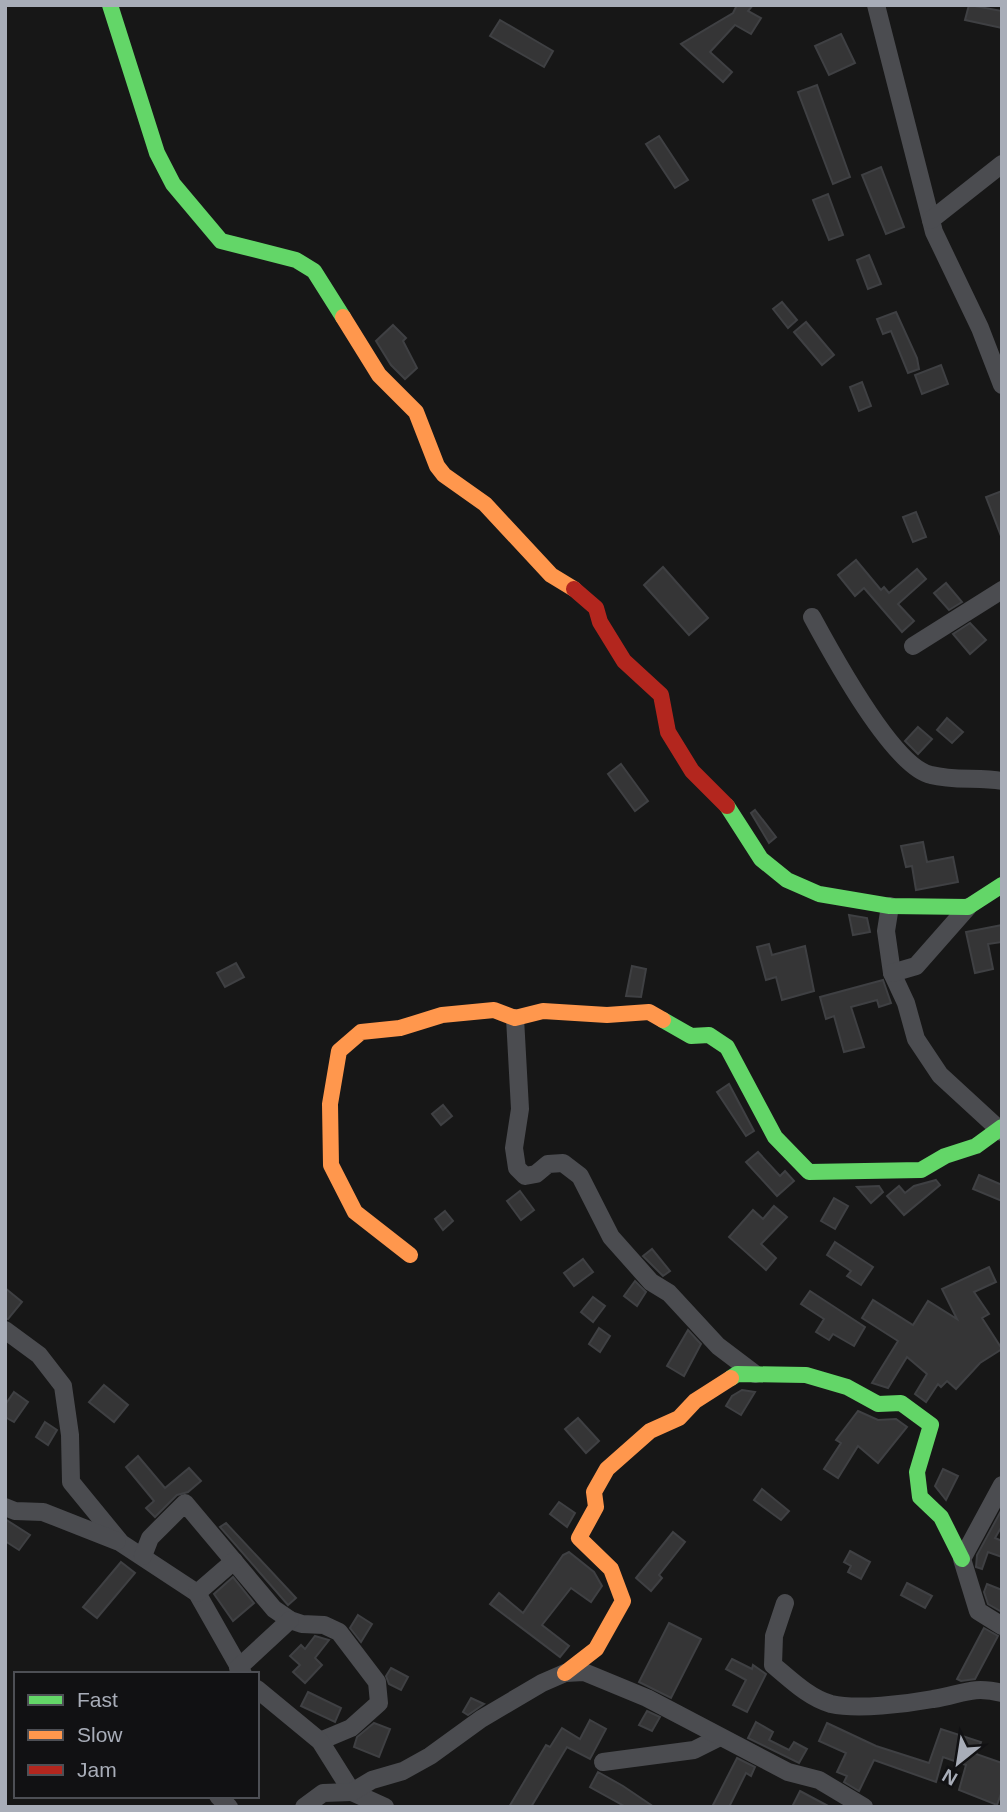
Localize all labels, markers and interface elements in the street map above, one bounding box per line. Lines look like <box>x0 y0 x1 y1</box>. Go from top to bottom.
legend <box>14 1672 259 1798</box>
text: Fast <box>77 1688 118 1711</box>
text: Slow <box>77 1723 123 1746</box>
north arrow <box>923 1728 993 1798</box>
text: Jam <box>77 1758 117 1781</box>
text: N <box>939 1765 961 1790</box>

